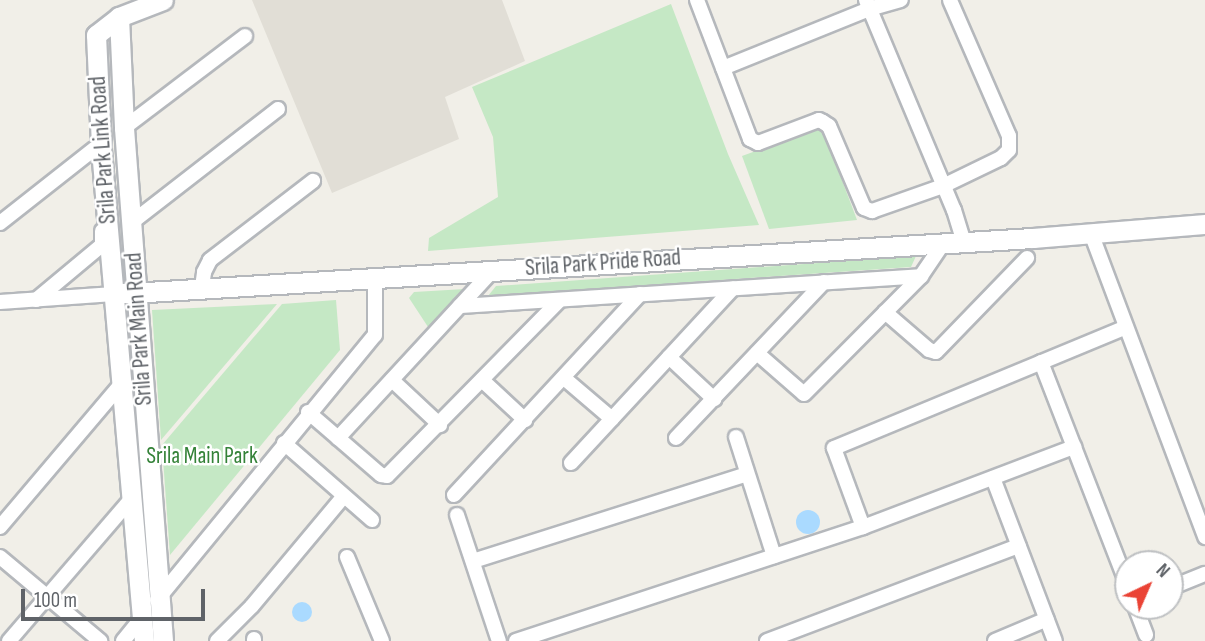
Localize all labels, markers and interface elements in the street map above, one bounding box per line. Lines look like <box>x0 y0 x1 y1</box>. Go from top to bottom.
street label: Srila Park Link Road <box>84 75 122 225</box>
street label: Srila Park Pride Road <box>524 244 682 282</box>
street label: Srila Park Main Road <box>120 252 158 406</box>
park label: Srila Main Park <box>146 442 258 470</box>
north arrow <box>1114 550 1184 620</box>
text: N <box>1151 559 1174 583</box>
scale bar <box>24 574 208 618</box>
text: 100 m <box>34 588 77 613</box>

